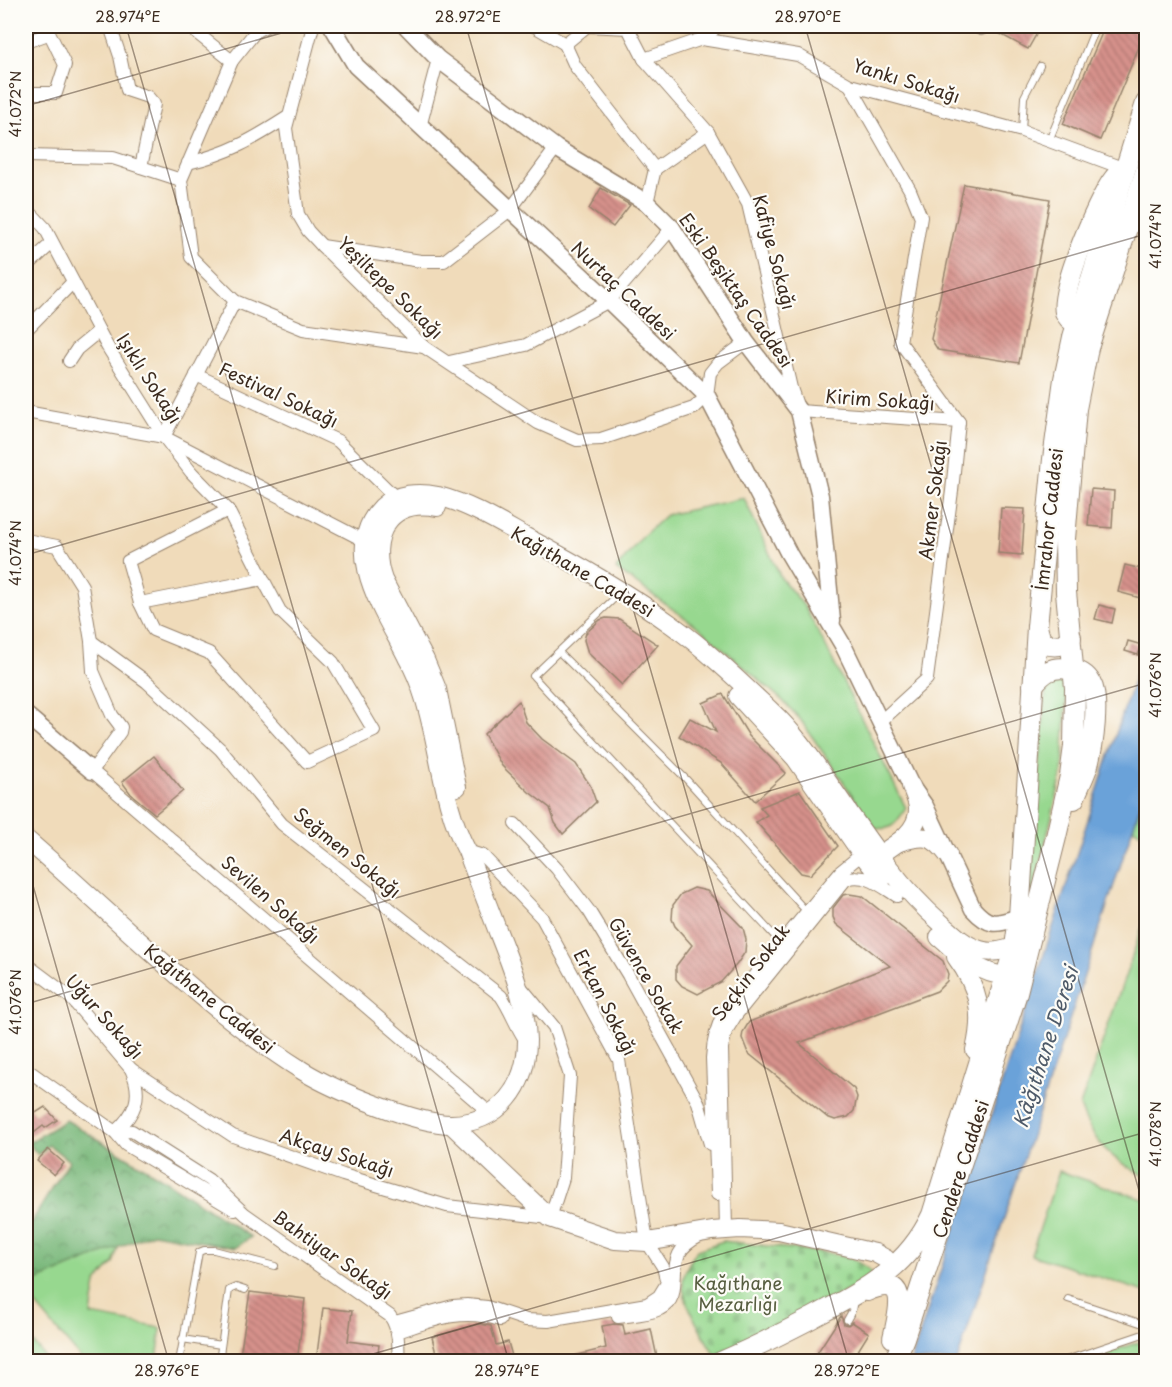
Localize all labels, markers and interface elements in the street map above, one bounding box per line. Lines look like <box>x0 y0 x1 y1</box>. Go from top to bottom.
text: 28.974°E <box>95 4 161 27</box>
text: 28.972°E <box>435 4 501 27</box>
text: 28.970°E <box>775 4 842 27</box>
street label: Yankı Sokağı <box>850 51 964 109</box>
text: 41.072°N <box>3 70 26 138</box>
street label: Kafiye Sokağı <box>747 192 803 312</box>
text: 41.074°N <box>1143 203 1166 269</box>
street label: Eski Beşiktaş Caddesi <box>673 207 801 373</box>
street label: Yeşiltepe Sokağı <box>332 230 450 344</box>
street label: Nurtaç Caddesi <box>566 234 682 346</box>
street label: Işıklı Sokağı <box>111 328 189 428</box>
street label: Festival Sokağı <box>215 355 343 433</box>
street label: Kirim Sokağı <box>824 382 936 416</box>
street label: Akmer Sokağı <box>911 438 953 562</box>
street label: İmrahor Caddesi <box>1027 446 1069 592</box>
street label: Kağıthane Caddesi <box>506 519 660 623</box>
text: 41.074°N <box>3 520 26 586</box>
text: 41.076°N <box>1143 652 1166 718</box>
street label: Seğmen Sokağı <box>289 800 407 904</box>
street label: Sevilen Sokağı <box>216 849 326 949</box>
street label: Güvence Sokak <box>603 912 691 1038</box>
street label: Seçkin Sokak <box>704 918 796 1026</box>
street label: Kağıthane Caddesi <box>139 937 281 1059</box>
street label: Erkan Sokağı <box>568 944 644 1060</box>
water label: Kâğıthane Deresi <box>1005 959 1086 1131</box>
street label: Uğur Sokağı <box>59 968 151 1064</box>
text: 41.076°N <box>3 969 26 1035</box>
street label: Cendere Caddesi <box>925 1096 995 1242</box>
text: 41.078°N <box>1143 1101 1166 1167</box>
street label: Akçay Sokağı <box>276 1121 398 1183</box>
street label: Bahtiyar Sokağı <box>268 1203 398 1305</box>
park label: Kağıthane Mezarlığı <box>693 1269 783 1317</box>
text: 28.976°E <box>134 1358 200 1381</box>
text: 28.974°E <box>474 1358 540 1381</box>
text: 28.972°E <box>814 1358 880 1381</box>

